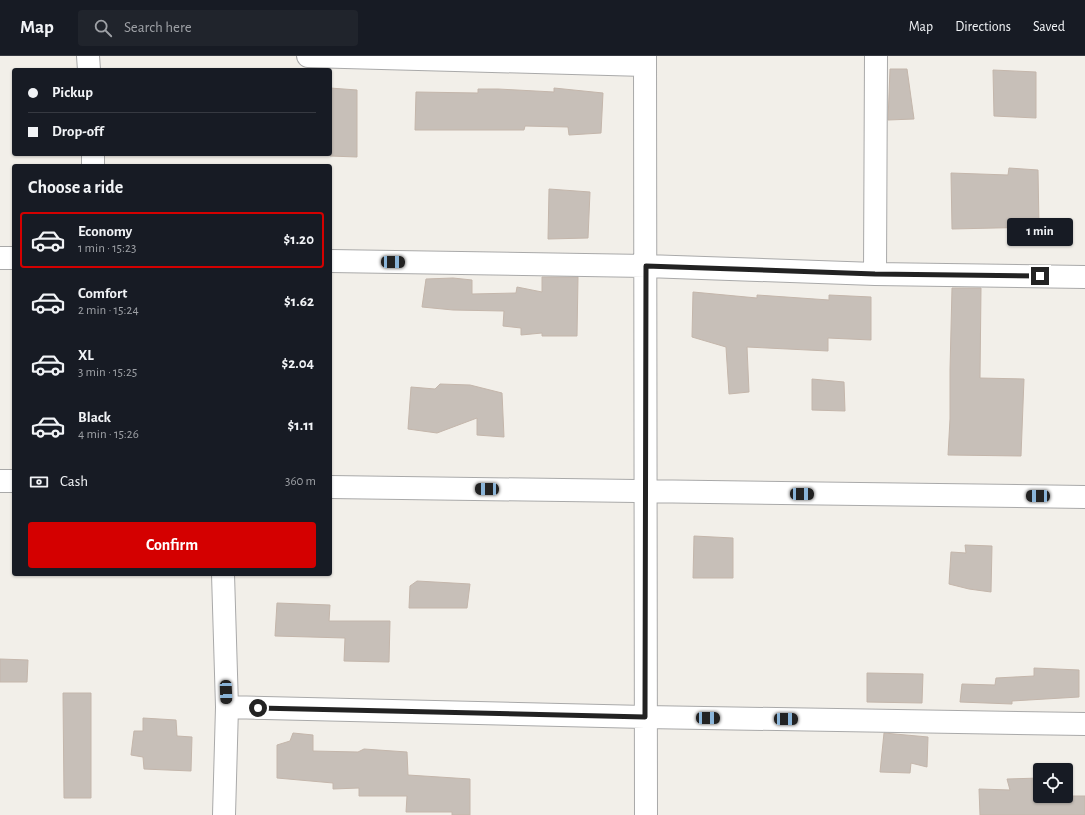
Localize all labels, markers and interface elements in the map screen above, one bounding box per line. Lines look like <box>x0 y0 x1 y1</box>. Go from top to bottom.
search box <box>78 10 358 46</box>
icon: search <box>92 17 114 39</box>
text: Map <box>20 18 54 37</box>
text: Search here <box>124 20 192 35</box>
text: Map <box>909 20 933 34</box>
text: Directions <box>955 20 1011 34</box>
text: Saved <box>1033 20 1065 34</box>
text: Pickup <box>52 85 93 100</box>
text: Drop-off <box>52 124 104 139</box>
text: Choose a ride <box>28 179 123 197</box>
callout: 1 min <box>1007 218 1073 246</box>
icon: car <box>30 222 66 258</box>
text: Economy <box>78 224 132 239</box>
text: 1 min <box>1026 225 1054 238</box>
text: $1.20 <box>284 232 314 247</box>
text: 1 min · 15:23 <box>78 242 136 255</box>
car <box>381 256 405 268</box>
route end <box>1031 267 1049 285</box>
icon: car <box>30 284 66 320</box>
text: Comfort <box>78 286 127 301</box>
text: $1.62 <box>284 294 314 309</box>
text: 2 min · 15:24 <box>78 304 139 317</box>
icon: car <box>30 346 66 382</box>
text: XL <box>78 348 94 363</box>
text: $2.04 <box>281 356 314 371</box>
text: 3 min · 15:25 <box>78 366 137 379</box>
icon: car <box>30 408 66 444</box>
text: Black <box>78 410 111 425</box>
text: $1.11 <box>288 418 314 433</box>
text: 4 min · 15:26 <box>78 428 139 441</box>
icon: cash <box>28 471 50 493</box>
text: Cash <box>60 474 88 489</box>
text: 360 m <box>285 475 316 488</box>
car <box>475 483 499 495</box>
car <box>790 488 814 500</box>
car <box>1026 490 1050 502</box>
button: Confirm <box>28 522 316 568</box>
car <box>220 680 232 704</box>
route start <box>249 699 267 717</box>
car <box>696 712 720 724</box>
car <box>774 713 798 725</box>
map controls <box>1033 763 1073 803</box>
button: locate <box>1033 763 1073 803</box>

